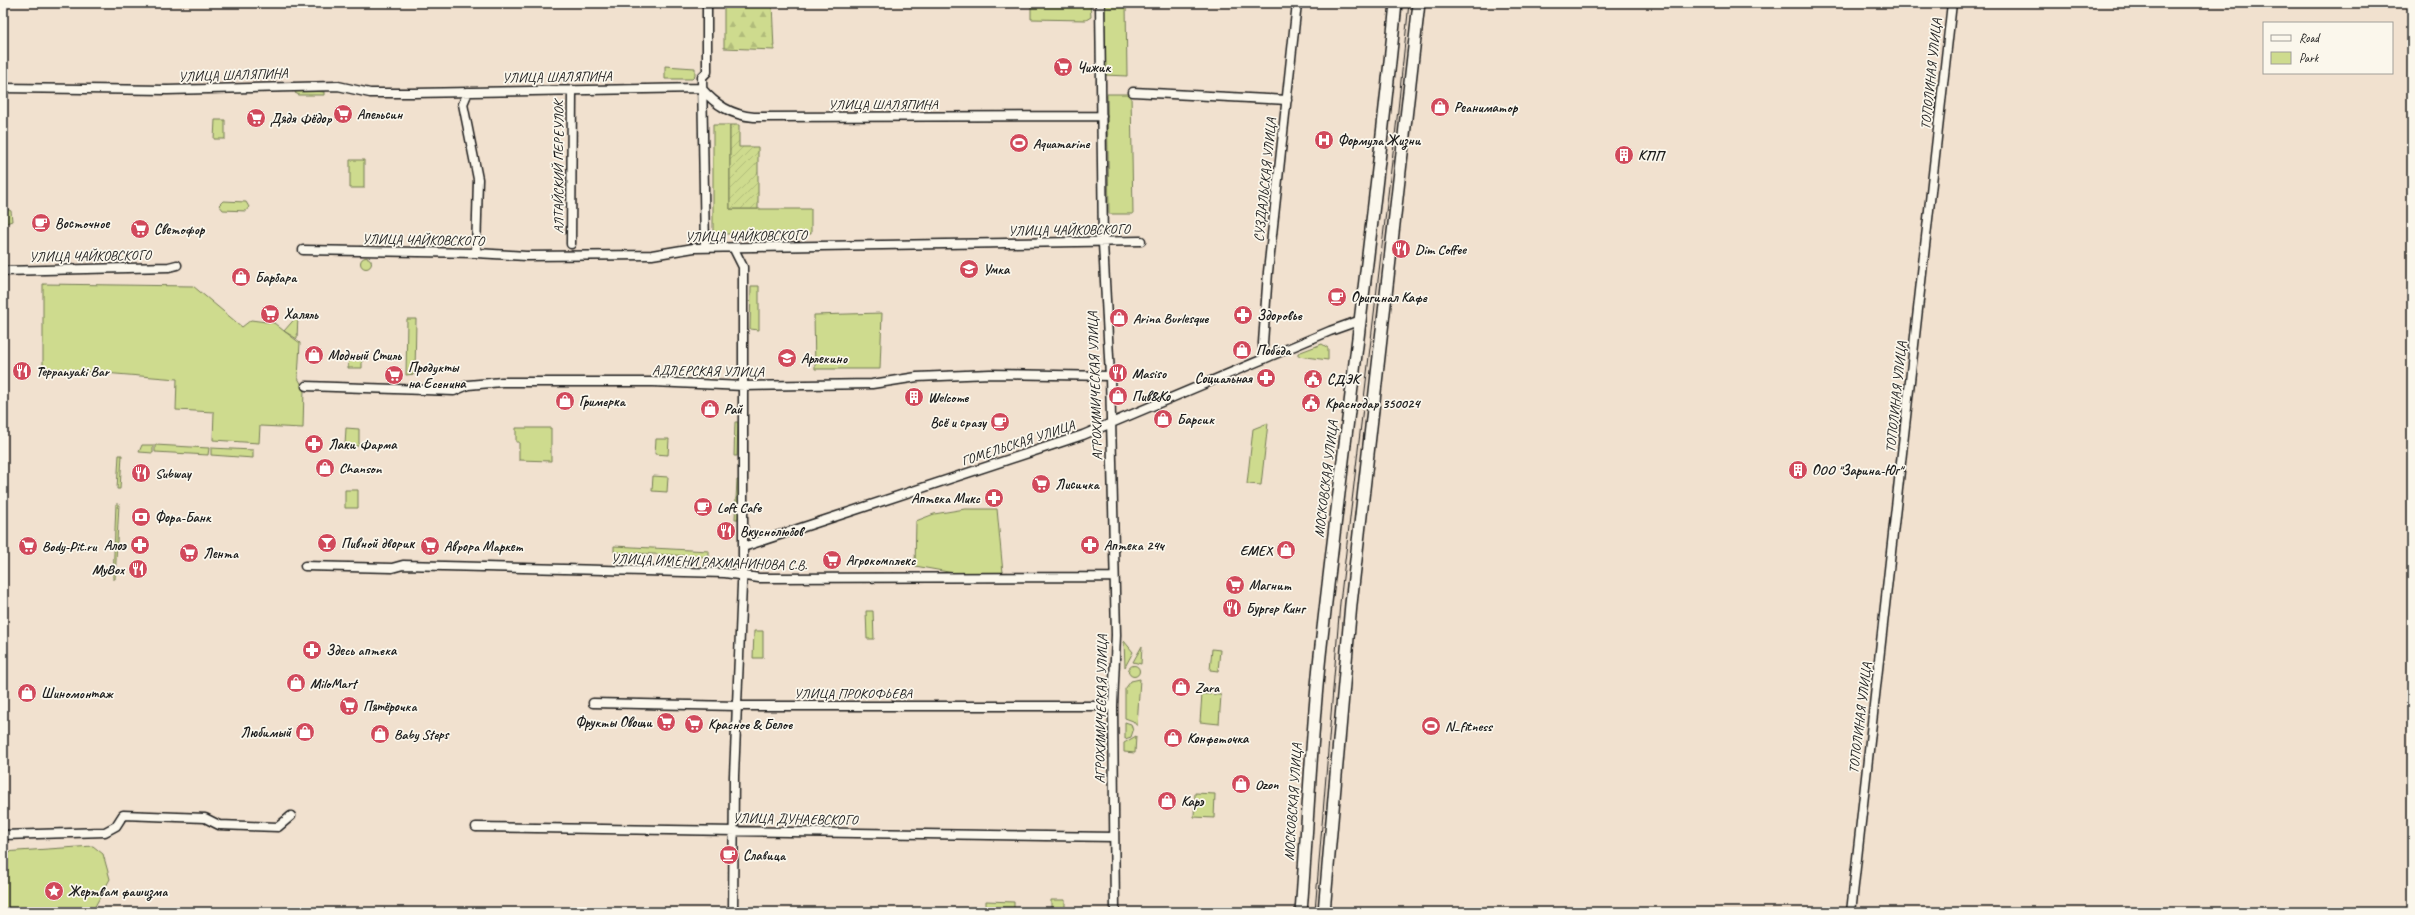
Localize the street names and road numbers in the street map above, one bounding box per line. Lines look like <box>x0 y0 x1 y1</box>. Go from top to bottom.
street label: ТОПОЛИНАЯ УЛИЦА <box>1917 17 1945 130</box>
street label: УЛИЦА ШАЛЯПИНА <box>178 65 289 85</box>
street label: УЛИЦА ШАЛЯПИНА <box>502 68 613 86</box>
street label: УЛИЦА ШАЛЯПИНА <box>828 96 939 113</box>
street label: АЛТАЙСКИЙ ПЕРЕУЛОК <box>550 97 567 234</box>
street label: СУЗДАЛЬСКАЯ УЛИЦА <box>1250 116 1280 243</box>
street label: УЛИЦА ЧАЙКОВСКОГО <box>1008 220 1132 240</box>
street label: УЛИЦА ЧАЙКОВСКОГО <box>685 226 809 246</box>
street label: УЛИЦА ЧАЙКОВСКОГО <box>362 230 486 250</box>
street label: УЛИЦА ЧАЙКОВСКОГО <box>29 246 153 266</box>
street label: АГРОХИМИЧЕСКАЯ УЛИЦА <box>1084 310 1106 461</box>
street label: ТОПОЛИНАЯ УЛИЦА <box>1882 340 1910 453</box>
street label: АДЛЕРСКАЯ УЛИЦА <box>652 362 765 380</box>
street label: ГОМЕЛЬСКАЯ УЛИЦА <box>959 416 1078 469</box>
street label: МОСКОВСКАЯ УЛИЦА <box>1310 419 1342 538</box>
street label: УЛИЦА ИМЕНИ РАХМАНИНОВА С.В. <box>611 550 808 574</box>
street label: АГРОХИМИЧЕСКАЯ УЛИЦА <box>1091 634 1111 783</box>
street label: ТОПОЛИНАЯ УЛИЦА <box>1845 661 1875 774</box>
street label: УЛИЦА ПРОКОФЬЕВА <box>794 685 913 702</box>
street label: МОСКОВСКАЯ УЛИЦА <box>1280 742 1306 861</box>
street label: УЛИЦА ДУНАЕВСКОГО <box>732 809 860 829</box>

